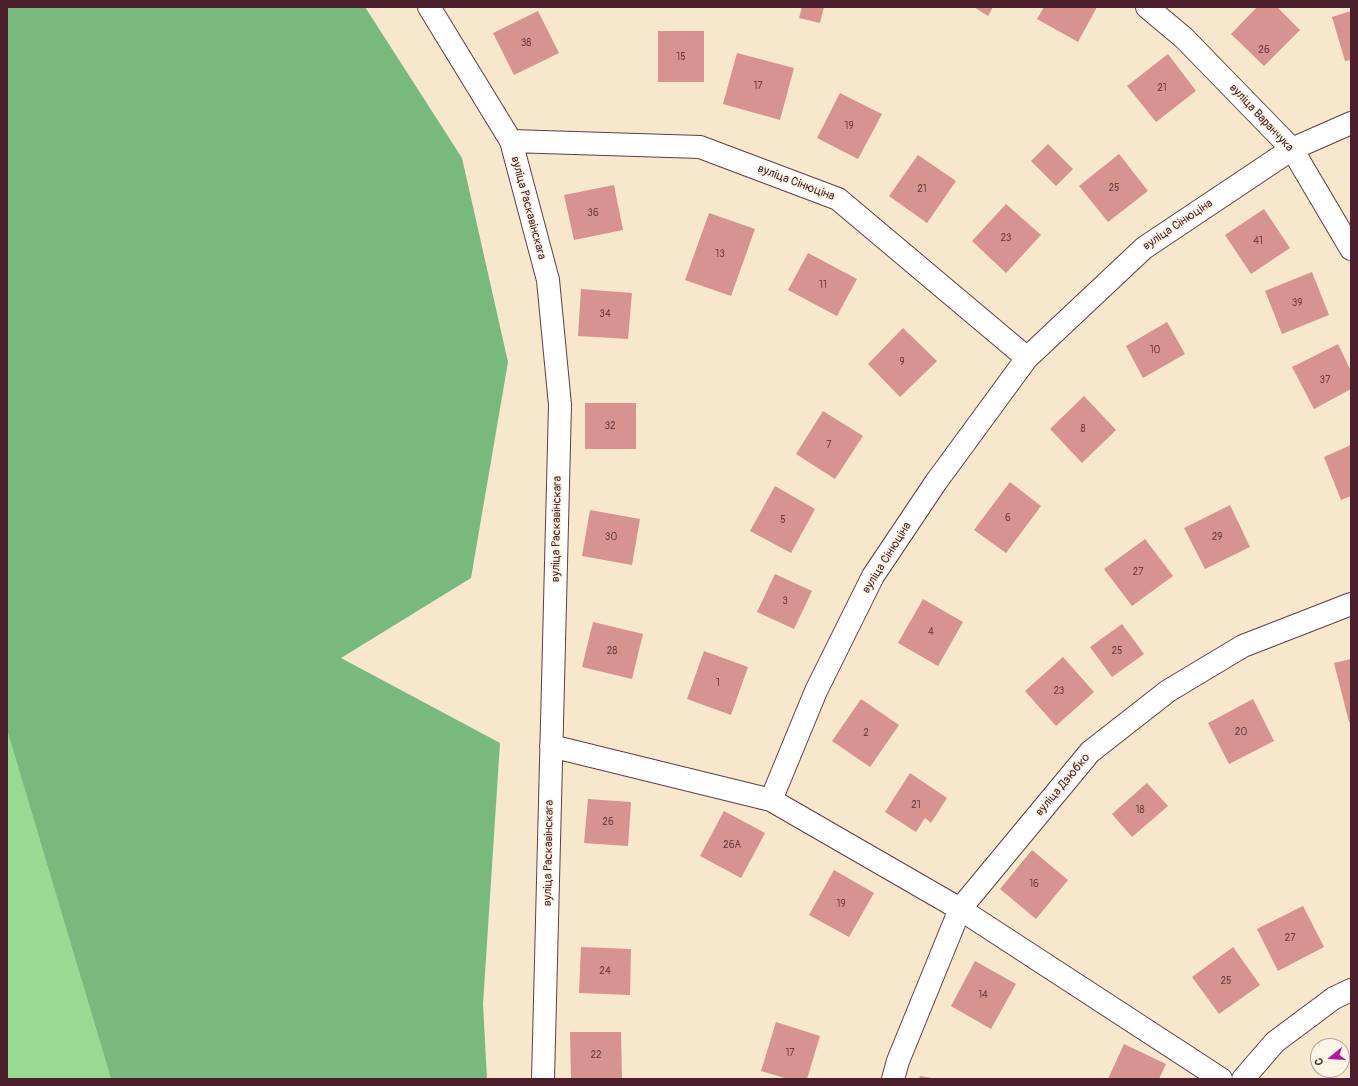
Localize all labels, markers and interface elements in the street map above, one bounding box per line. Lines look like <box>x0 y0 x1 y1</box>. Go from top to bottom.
house number: 38 <box>521 37 531 49</box>
house number: 26 <box>1258 44 1270 56</box>
house number: 15 <box>676 51 686 63</box>
house number: 17 <box>753 80 763 92</box>
street label: вуліца Варанчука <box>1226 81 1296 155</box>
house number: 21 <box>1157 82 1167 94</box>
house number: 19 <box>844 120 854 132</box>
street label: вуліца Раскавінскага <box>507 155 549 261</box>
street label: вуліца Сінюціна <box>755 162 837 204</box>
house number: 25 <box>1108 182 1120 194</box>
house number: 21 <box>917 183 927 195</box>
street label: вуліца Сінюціна <box>1140 196 1216 254</box>
house number: 36 <box>587 207 599 219</box>
house number: 23 <box>1001 232 1011 244</box>
house number: 41 <box>1253 235 1263 247</box>
house number: 13 <box>715 248 725 260</box>
house number: 11 <box>819 279 827 291</box>
house number: 39 <box>1292 297 1302 309</box>
house number: 34 <box>599 308 611 320</box>
house number: 10 <box>1150 344 1160 356</box>
house number: 9 <box>899 356 905 368</box>
house number: 37 <box>1320 374 1330 386</box>
house number: 32 <box>604 420 616 432</box>
house number: 8 <box>1080 423 1086 435</box>
house number: 7 <box>826 439 832 451</box>
street label: вуліца Раскавінскага <box>549 476 565 582</box>
house number: 6 <box>1005 512 1011 524</box>
house number: 5 <box>780 514 786 526</box>
street label: вуліца Сінюціна <box>859 520 915 596</box>
house number: 30 <box>605 531 617 543</box>
house number: 29 <box>1212 531 1222 543</box>
house number: 27 <box>1133 566 1143 578</box>
house number: 3 <box>782 595 788 607</box>
house number: 4 <box>928 626 934 638</box>
house number: 28 <box>607 645 617 657</box>
house number: 25 <box>1111 645 1123 657</box>
house number: 1 <box>716 677 720 689</box>
house number: 23 <box>1054 685 1064 697</box>
house number: 20 <box>1235 726 1247 738</box>
house number: 2 <box>863 727 869 739</box>
street label: вуліца Дзюбко <box>1033 751 1093 819</box>
house number: 21 <box>911 799 921 811</box>
street label: вуліца Раскавінскага <box>541 800 557 906</box>
house number: 18 <box>1136 804 1144 816</box>
house number: 26 <box>602 816 614 828</box>
house number: 26А <box>723 839 741 851</box>
house number: 16 <box>1029 878 1039 890</box>
house number: 19 <box>836 898 846 910</box>
house number: 27 <box>1285 932 1295 944</box>
house number: 24 <box>599 965 611 977</box>
house number: 25 <box>1220 975 1232 987</box>
house number: 14 <box>978 989 988 1001</box>
north arrow <box>1310 1038 1350 1078</box>
house number: 17 <box>785 1047 795 1059</box>
house number: 22 <box>590 1049 602 1061</box>
text: С <box>1312 1056 1326 1067</box>

